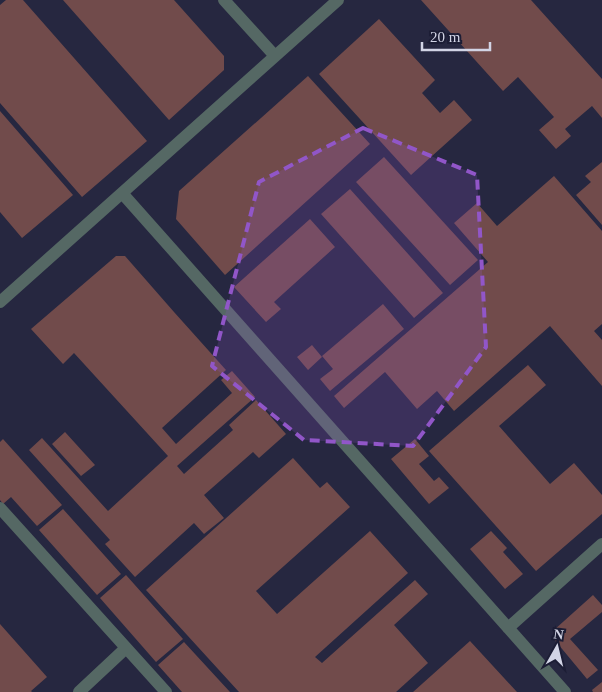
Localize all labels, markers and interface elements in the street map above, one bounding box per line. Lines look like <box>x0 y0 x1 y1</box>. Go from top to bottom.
scale bar <box>422 20 490 52</box>
text: 20 m <box>430 29 461 45</box>
north arrow <box>532 622 582 672</box>
text: N <box>553 626 565 643</box>

